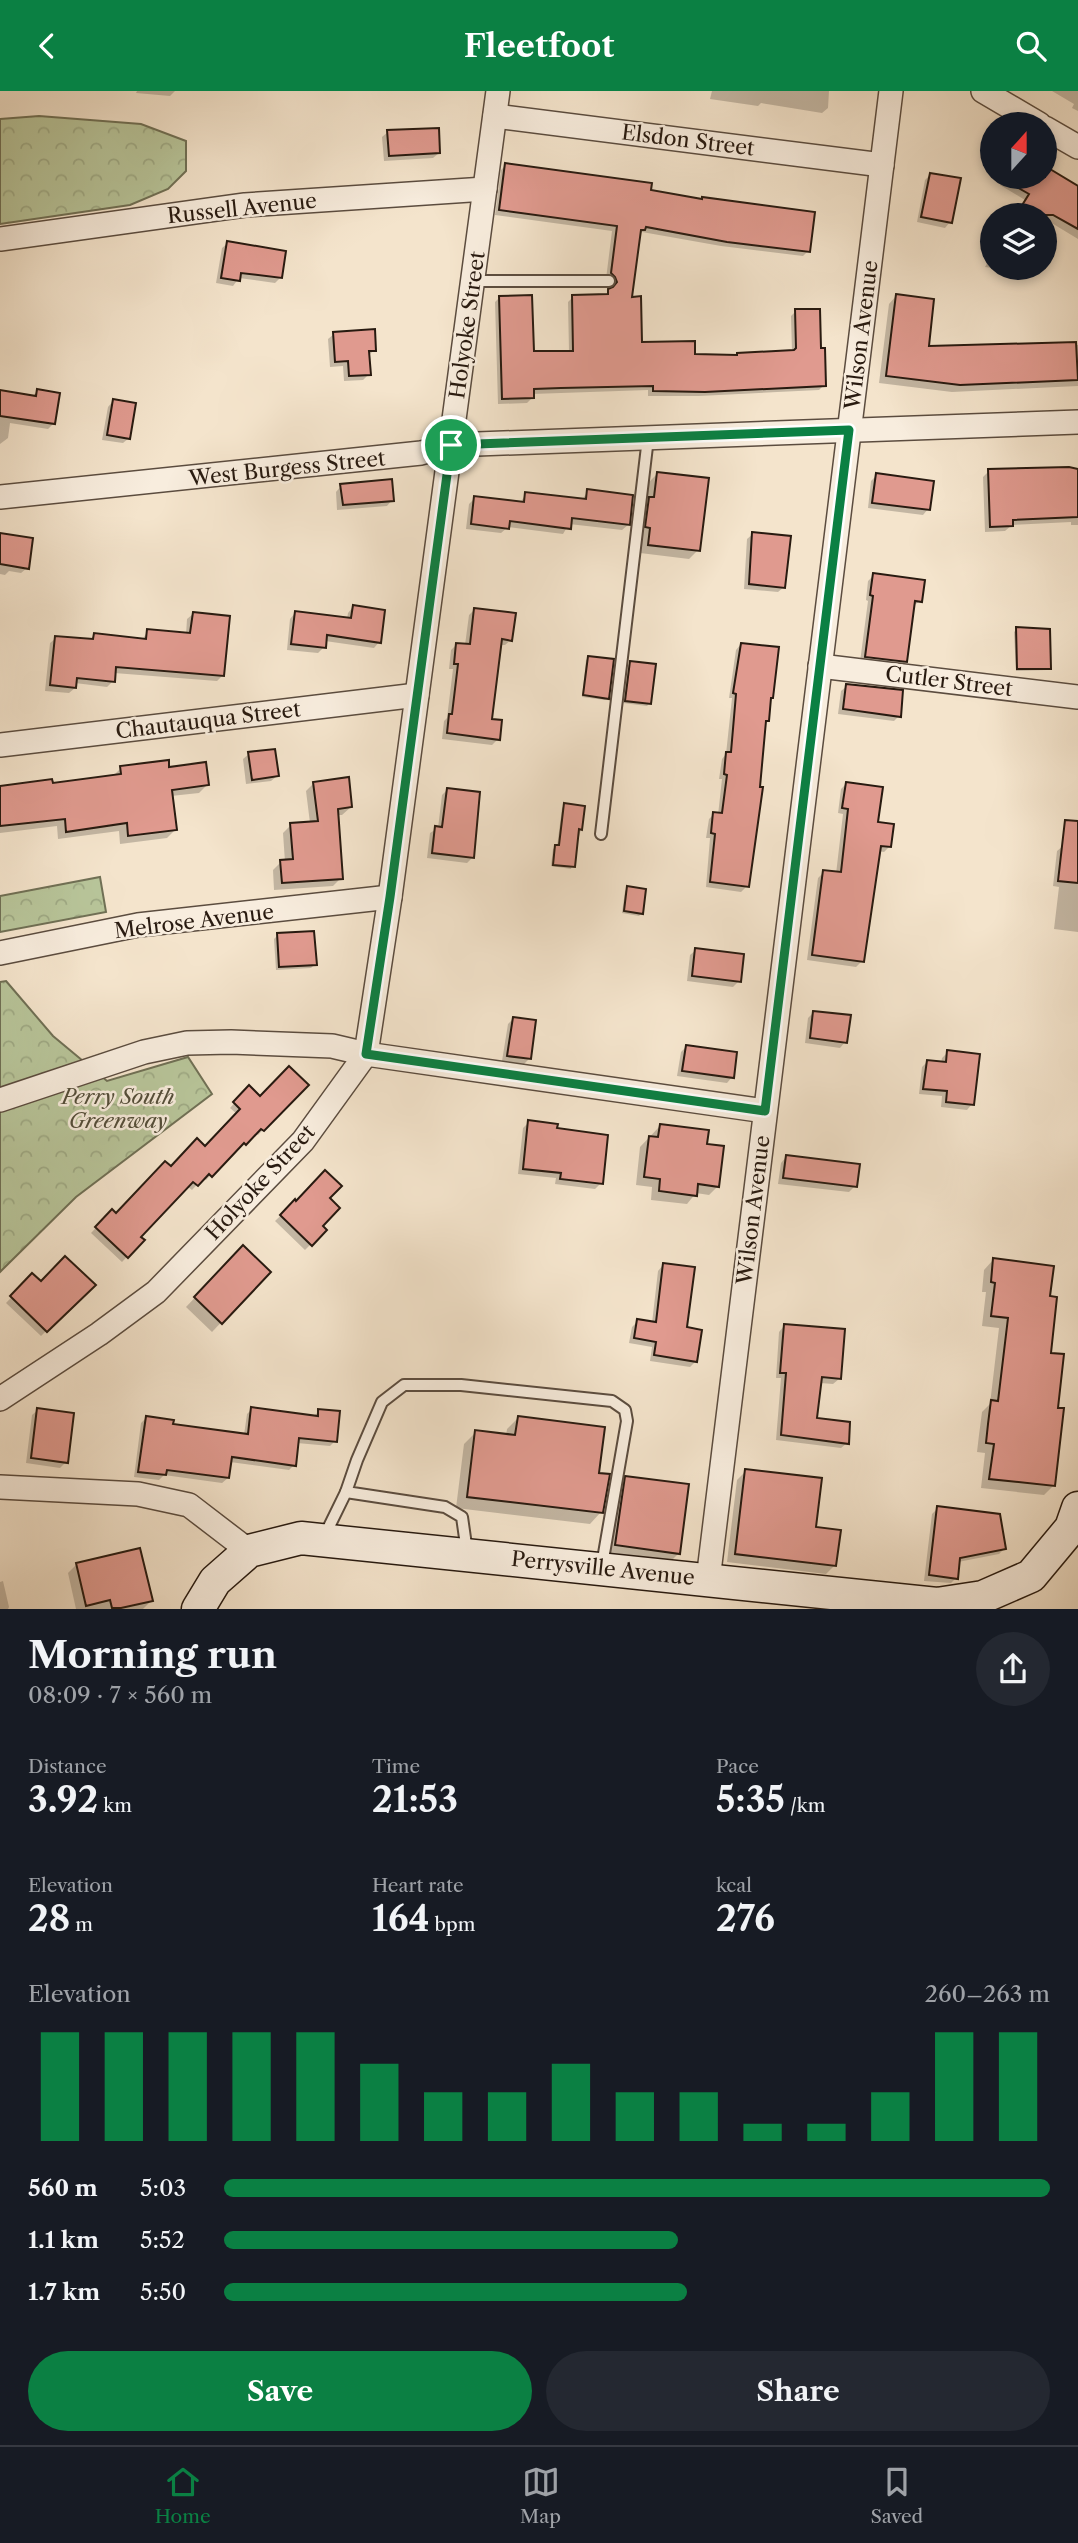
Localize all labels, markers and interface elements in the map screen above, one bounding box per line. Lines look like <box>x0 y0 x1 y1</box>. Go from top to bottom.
text: Fleetfoot <box>464 26 614 65</box>
icon: back <box>28 27 66 65</box>
icon: search <box>1012 27 1050 65</box>
north arrow <box>980 112 1057 189</box>
map controls <box>980 112 1057 280</box>
street label: Elsdon Street <box>620 119 756 161</box>
street label: Russell Avenue <box>166 188 318 228</box>
button: layers <box>980 203 1057 280</box>
street label: Holyoke Street <box>444 249 490 400</box>
street label: Wilson Avenue <box>839 259 883 412</box>
pin <box>421 415 481 475</box>
icon: arrive <box>432 426 470 464</box>
street label: West Burgess Street <box>186 445 387 491</box>
street label: Cutler Street <box>884 661 1015 701</box>
street label: Chautauqua Street <box>114 696 303 744</box>
street label: Melrose Avenue <box>113 899 275 943</box>
park label: Perry South Greenway <box>60 1084 174 1133</box>
street label: Holyoke Street <box>200 1119 320 1245</box>
street label: Wilson Avenue <box>731 1134 775 1287</box>
street label: Perrysville Avenue <box>510 1546 696 1590</box>
text: Morning run <box>28 1631 277 1678</box>
button: share <box>976 1632 1050 1706</box>
text: 08:09 · 7 × 560 m <box>28 1681 212 1709</box>
text: Distance <box>28 1755 107 1778</box>
text: Time <box>372 1755 420 1778</box>
text: Pace <box>716 1755 759 1778</box>
text: 3.92 <box>28 1778 98 1821</box>
text: 21:53 <box>372 1778 458 1821</box>
text: 5:35 <box>716 1778 785 1821</box>
text: km <box>98 1794 132 1817</box>
text: /km <box>785 1794 825 1817</box>
text: Elevation <box>28 1874 113 1897</box>
text: Heart rate <box>372 1874 464 1897</box>
text: kcal <box>716 1874 752 1897</box>
text: 28 <box>28 1897 70 1940</box>
text: 164 <box>372 1897 429 1940</box>
text: 276 <box>716 1897 775 1940</box>
text: m <box>70 1913 93 1936</box>
text: bpm <box>429 1913 475 1936</box>
text: Elevation <box>28 1980 131 2008</box>
text: 260–263 m <box>925 1980 1050 2008</box>
text: 560 m <box>28 2174 98 2202</box>
text: 5:03 <box>140 2174 186 2202</box>
text: 1.1 km <box>28 2226 99 2254</box>
text: 5:52 <box>140 2226 185 2254</box>
text: 1.7 km <box>28 2278 100 2306</box>
text: 5:50 <box>140 2278 186 2306</box>
button: Save <box>28 2351 532 2431</box>
button: Share <box>546 2351 1050 2431</box>
tab: Home <box>155 2463 211 2528</box>
tab: Map <box>520 2463 561 2528</box>
tab: Saved <box>870 2463 923 2528</box>

